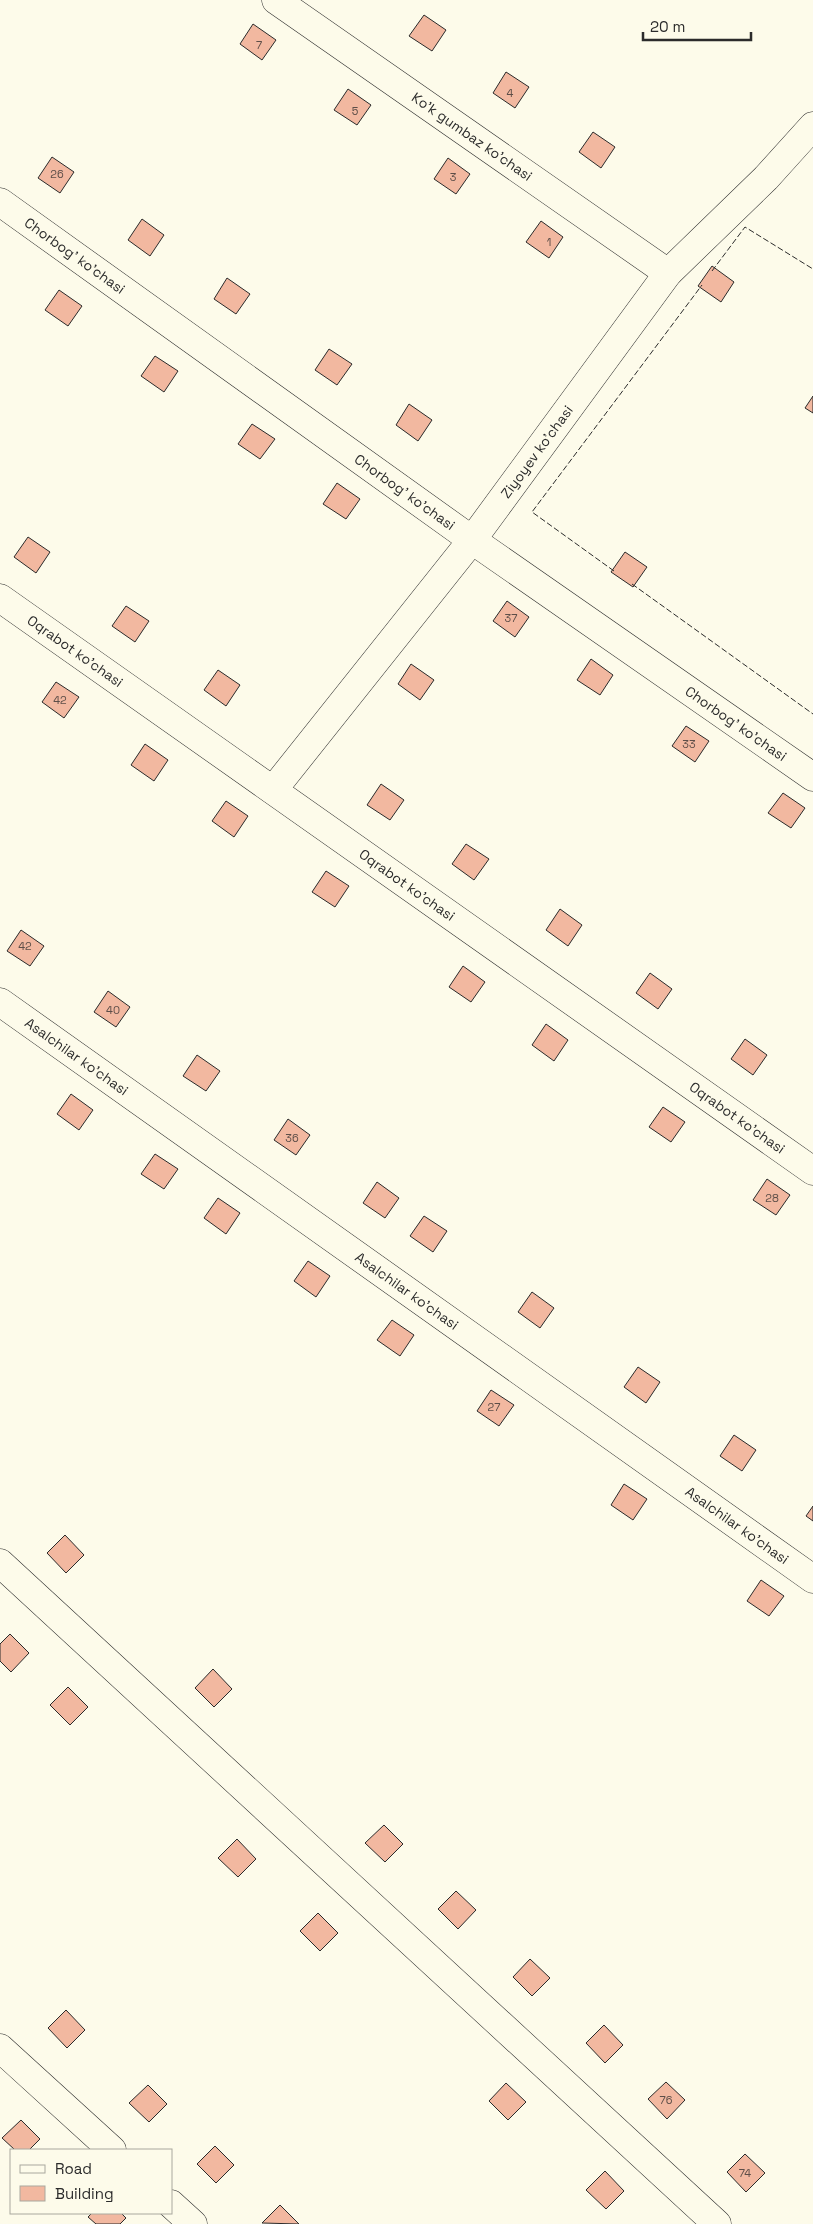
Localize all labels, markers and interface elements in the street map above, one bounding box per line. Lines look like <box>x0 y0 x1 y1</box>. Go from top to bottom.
scale bar <box>643 10 750 42</box>
text: 20 m <box>650 17 685 36</box>
house number: 7 <box>256 38 262 52</box>
house number: 4 <box>507 86 514 100</box>
street label: Ko'k gumbaz ko'chasi <box>408 88 536 185</box>
house number: 5 <box>352 104 359 118</box>
house number: 26 <box>50 167 64 181</box>
house number: 3 <box>450 170 457 184</box>
street label: Chorbog' ko'chasi <box>21 213 129 298</box>
house number: 1 <box>547 235 551 249</box>
street label: Ziyoyev ko'chasi <box>497 402 577 502</box>
street label: Chorbog' ko'chasi <box>351 450 459 534</box>
street label: Oqrabot ko'chasi <box>24 611 127 691</box>
house number: 37 <box>505 611 517 625</box>
street label: Chorbog' ko'chasi <box>682 682 790 765</box>
house number: 42 <box>53 693 67 707</box>
house number: 33 <box>682 737 696 751</box>
street label: Oqrabot ko'chasi <box>356 845 459 925</box>
house number: 42 <box>18 939 32 953</box>
house number: 40 <box>106 1003 120 1017</box>
street label: Asalchilar ko'chasi <box>21 1014 132 1099</box>
street label: Oqrabot ko'chasi <box>686 1078 789 1158</box>
house number: 36 <box>285 1131 299 1145</box>
house number: 28 <box>765 1191 779 1205</box>
street label: Asalchilar ko'chasi <box>352 1248 462 1334</box>
house number: 27 <box>488 1400 500 1414</box>
street label: Asalchilar ko'chasi <box>682 1482 792 1568</box>
house number: 76 <box>660 2093 673 2107</box>
legend <box>10 2149 172 2214</box>
text: Road <box>55 2159 92 2178</box>
house number: 74 <box>739 2166 751 2180</box>
text: Building <box>55 2184 114 2203</box>

